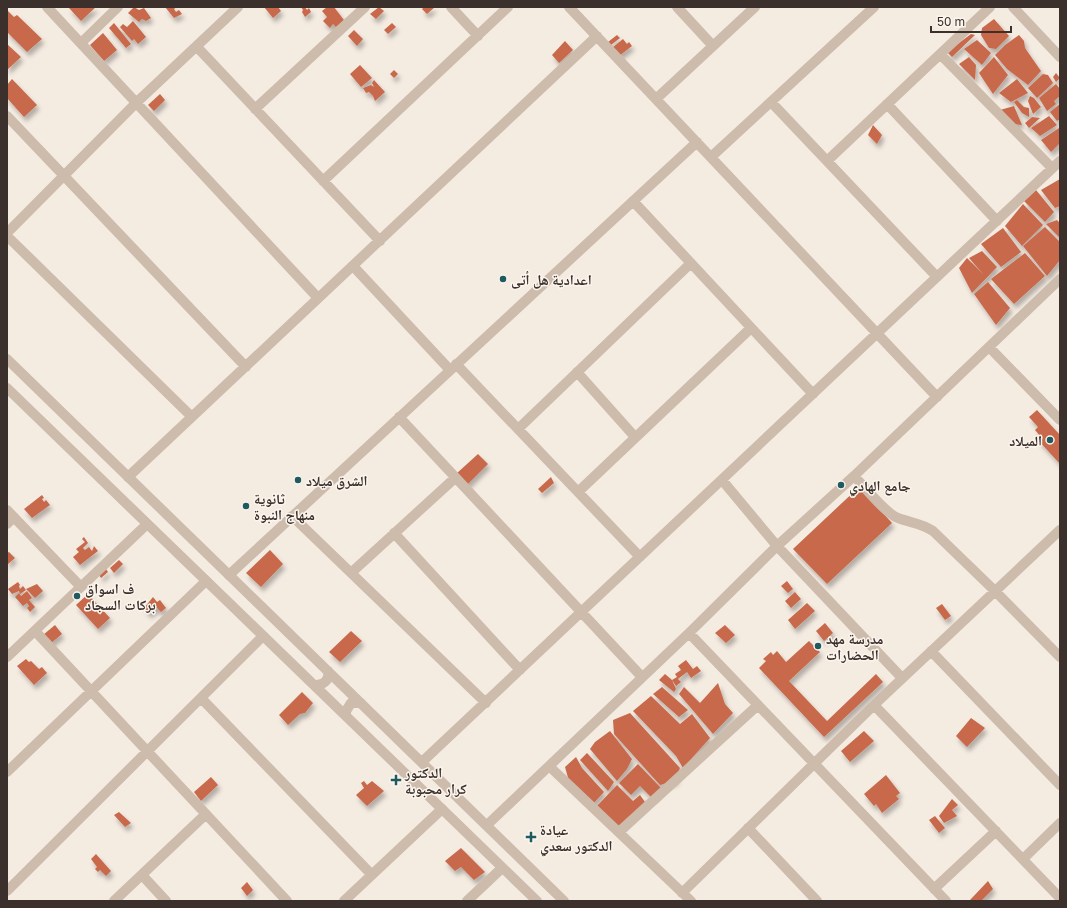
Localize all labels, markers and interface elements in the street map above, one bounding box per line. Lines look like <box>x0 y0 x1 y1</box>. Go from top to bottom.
scale bar <box>931 8 1011 34</box>
text: 50 m <box>937 14 965 29</box>
place label: اعدادية هل أتى <box>511 271 592 289</box>
marker: اعدادية هل أتى <box>498 274 508 284</box>
place label: الميلاد <box>1009 432 1042 449</box>
marker: الميلاد <box>1045 435 1055 445</box>
place label: الشرق ميلاد <box>306 472 368 490</box>
marker: الشرق ميلاد <box>293 475 303 485</box>
place label: جامع الهادي <box>849 477 911 497</box>
marker: جامع الهادي <box>836 480 846 490</box>
place label: ثانوية منهاج النبوة <box>254 490 315 524</box>
marker: ثانوية منهاج النبوة <box>241 501 251 511</box>
place label: ف اسواق بركات السجاد <box>85 580 156 613</box>
marker: ف اسواق بركات السجاد <box>72 591 82 601</box>
place label: مدرسة مهد الحضارات <box>826 630 883 663</box>
marker: مدرسة مهد الحضارات <box>813 641 823 651</box>
place label: الدكتور كرار محبوبة <box>404 764 467 797</box>
marker: الدكتور كرار محبوبة <box>390 774 402 786</box>
place label: عيادة الدكتور سعدي <box>540 821 612 857</box>
marker: عيادة الدكتور سعدي <box>525 831 537 843</box>

